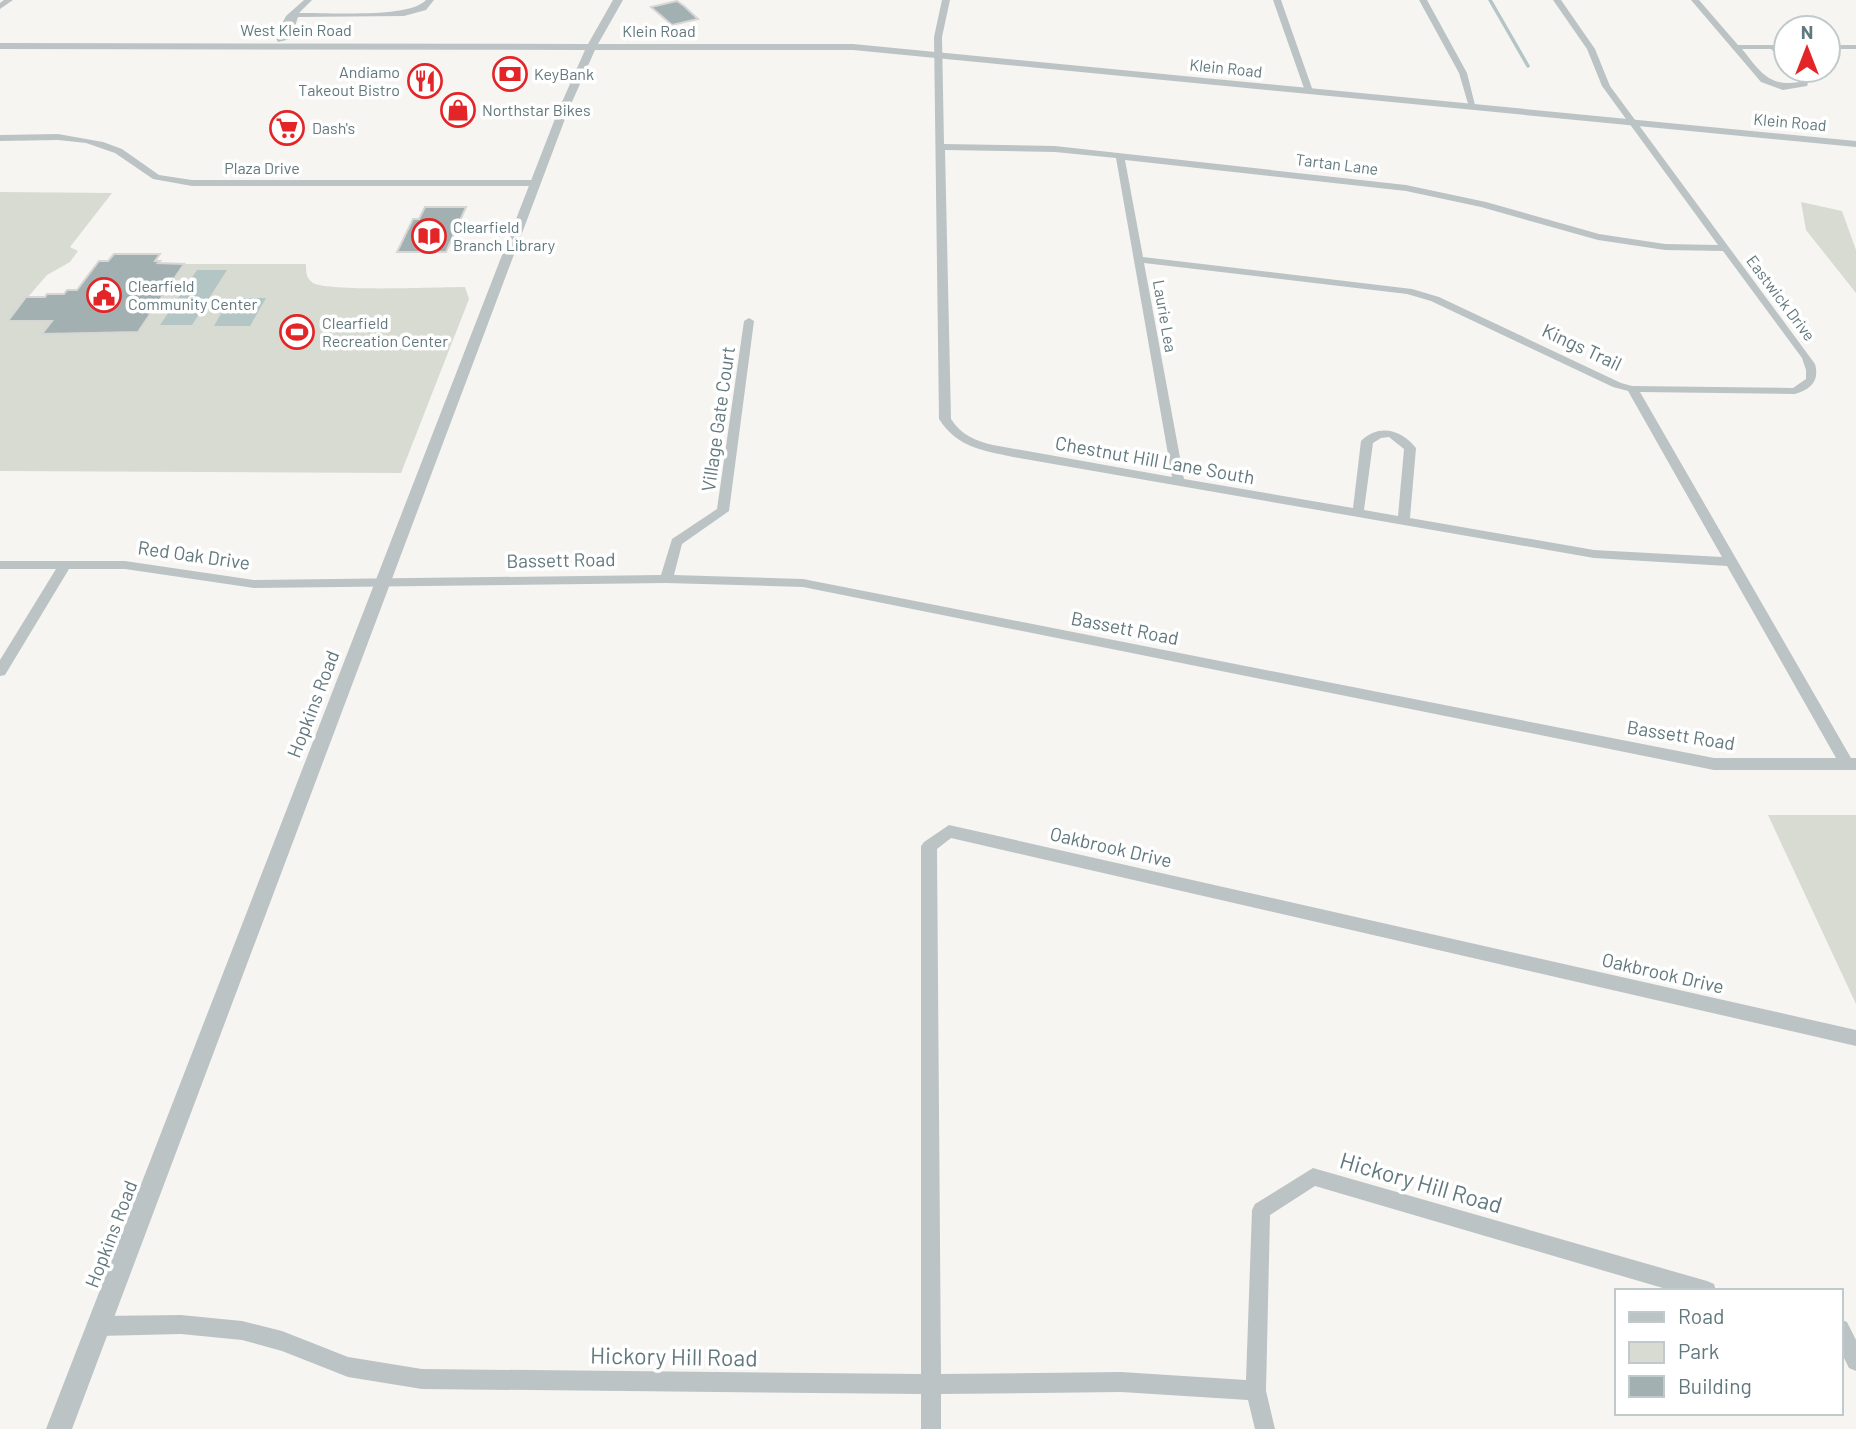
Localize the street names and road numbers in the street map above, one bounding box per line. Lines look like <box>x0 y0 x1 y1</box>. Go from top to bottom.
street label: West Klein Road <box>240 20 352 39</box>
street label: Klein Road <box>622 21 696 40</box>
street label: Klein Road <box>1189 54 1263 81</box>
street label: Klein Road <box>1753 109 1827 134</box>
street label: Tartan Lane <box>1295 149 1380 178</box>
street label: Plaza Drive <box>224 158 300 177</box>
street label: Eastwick Drive <box>1743 251 1820 344</box>
street label: Laurie Lea <box>1150 278 1181 354</box>
street label: Kings Trail <box>1539 318 1626 375</box>
street label: Village Gate Court <box>696 345 739 493</box>
street label: Chestnut Hill Lane South <box>1054 431 1257 488</box>
street label: Red Oak Drive <box>137 535 252 574</box>
street label: Bassett Road <box>506 547 616 572</box>
street label: Bassett Road <box>1069 606 1181 649</box>
street label: Hopkins Road <box>282 647 343 761</box>
street label: Bassett Road <box>1625 715 1737 754</box>
street label: Oakbrook Drive <box>1048 821 1174 872</box>
street label: Oakbrook Drive <box>1600 947 1726 998</box>
street label: Hickory Hill Road <box>1337 1145 1506 1219</box>
street label: Hopkins Road <box>80 1177 141 1291</box>
street label: Hickory Hill Road <box>590 1341 758 1371</box>

